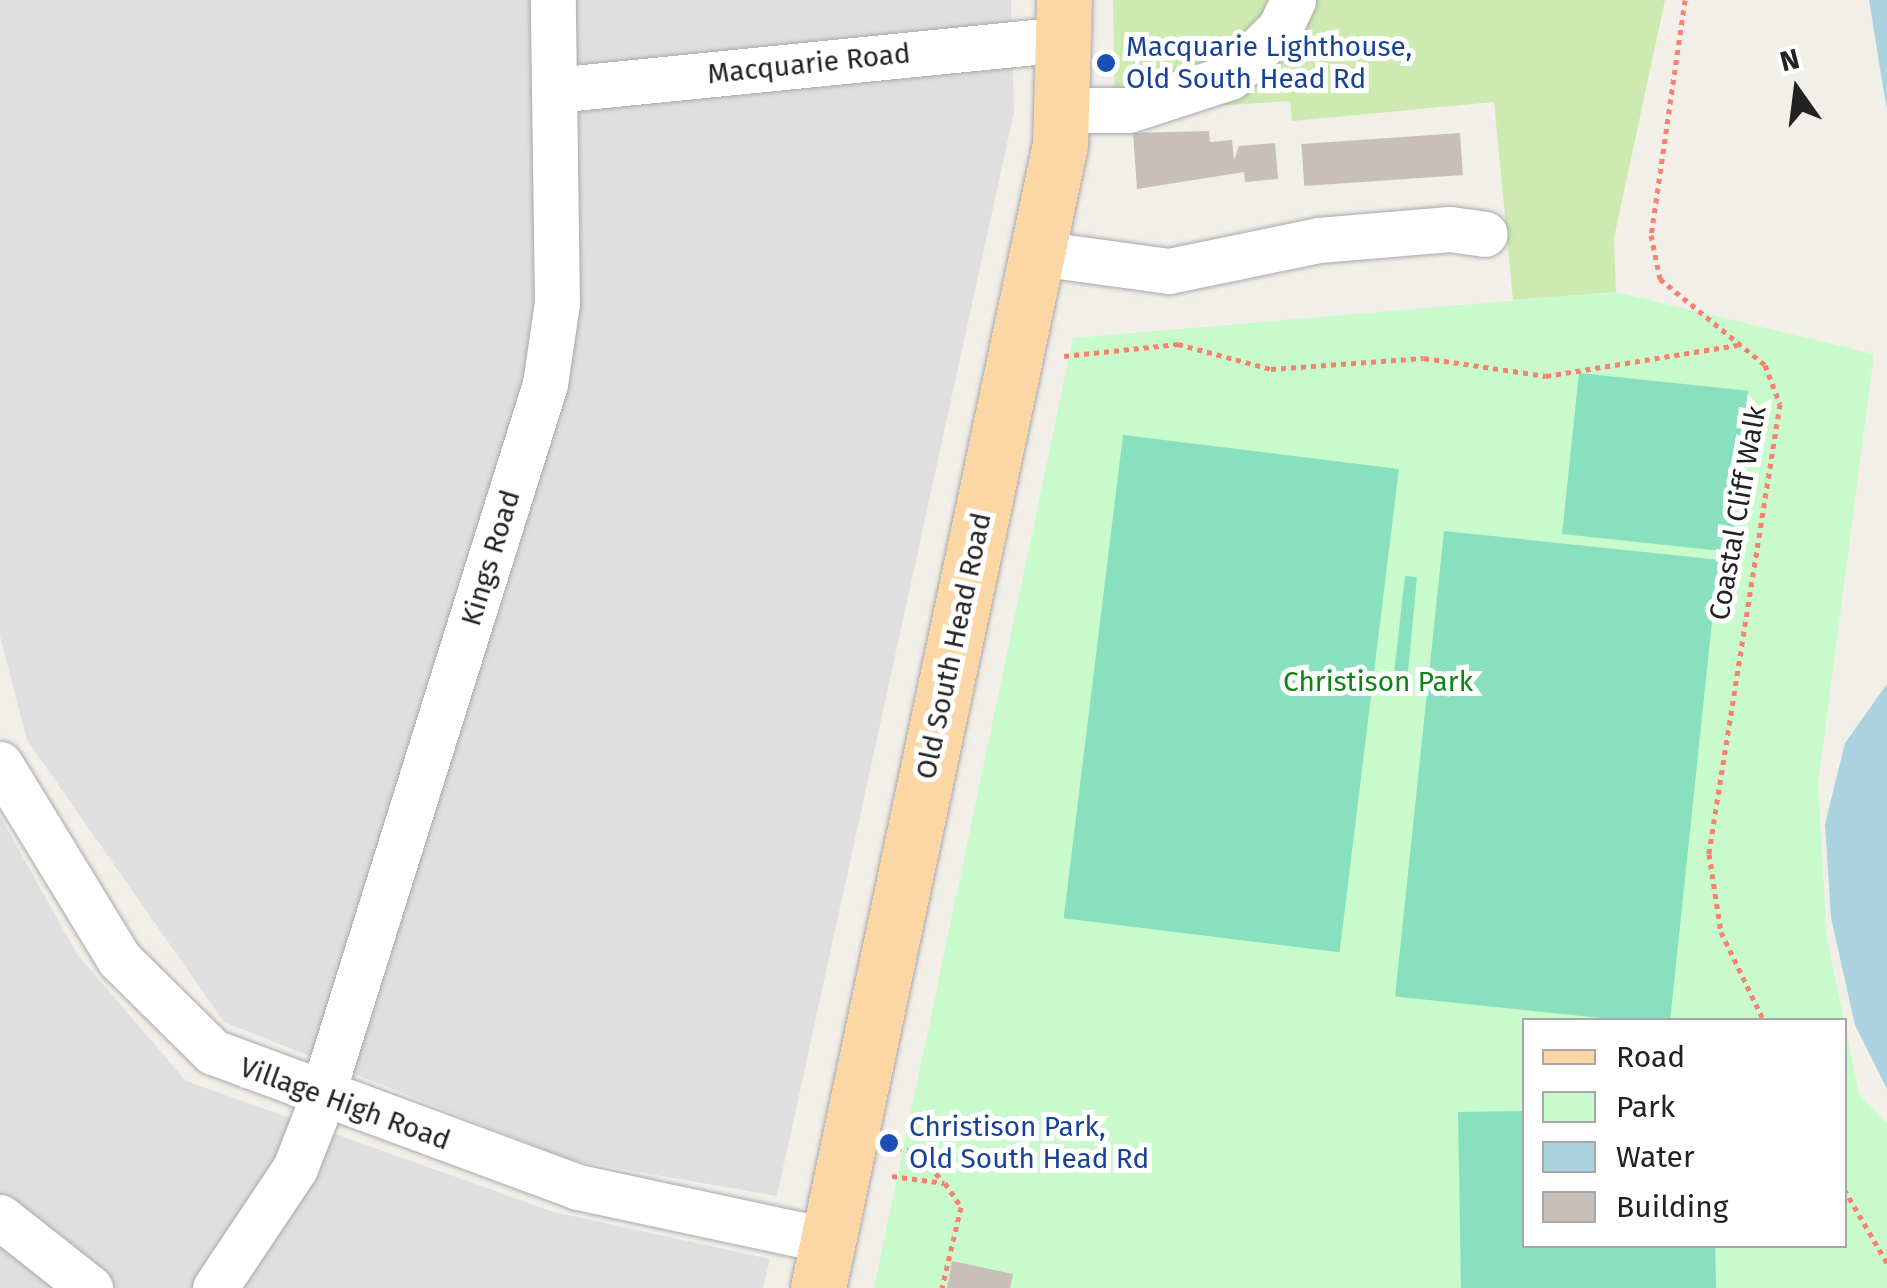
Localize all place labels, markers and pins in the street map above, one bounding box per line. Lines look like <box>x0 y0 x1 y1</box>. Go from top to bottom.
place label: Macquarie Lighthouse, Old South Head Rd <box>1126 30 1412 96</box>
marker: Macquarie Lighthouse, Old South Head Rd <box>1095 52 1117 74</box>
place label: Christison Park, Old South Head Rd <box>909 1110 1149 1176</box>
marker: Christison Park, Old South Head Rd <box>878 1132 900 1154</box>

